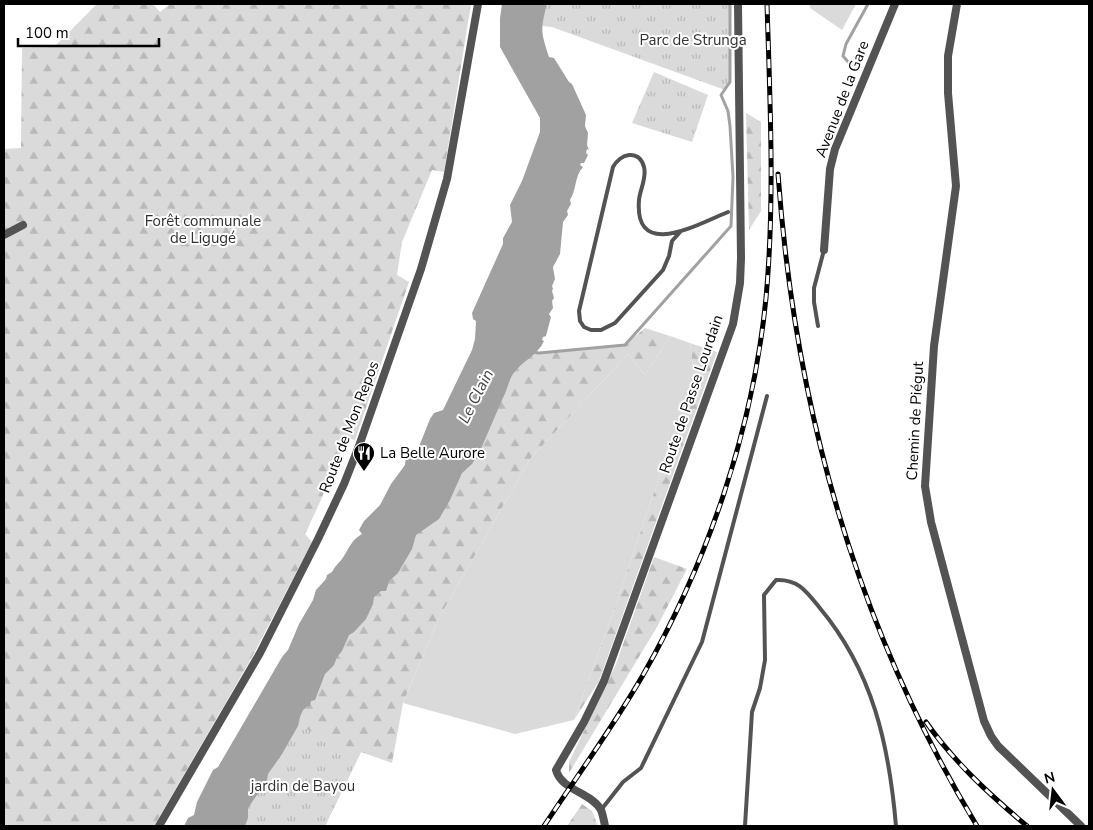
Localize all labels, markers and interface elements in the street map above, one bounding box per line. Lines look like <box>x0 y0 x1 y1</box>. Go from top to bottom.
scale bar <box>18 15 159 47</box>
text: 100 m <box>25 23 69 43</box>
park label: Parc de Strunga <box>639 30 747 50</box>
street label: Avenue de la Gare <box>810 38 874 160</box>
park label: Forêt communale de Ligugé <box>145 211 261 248</box>
street label: Route de Passe Lourdain <box>654 312 728 476</box>
street label: Route de Mon Repos <box>315 358 383 496</box>
street label: Chemin de Piégut <box>902 360 928 481</box>
water label: Le Clain <box>453 366 499 427</box>
restaurant icon: La Belle Aurore <box>352 441 376 472</box>
place label: La Belle Aurore <box>380 443 485 463</box>
north arrow <box>1028 765 1078 815</box>
text: N <box>1042 767 1057 788</box>
park label: jardin de Bayou <box>250 776 355 796</box>

